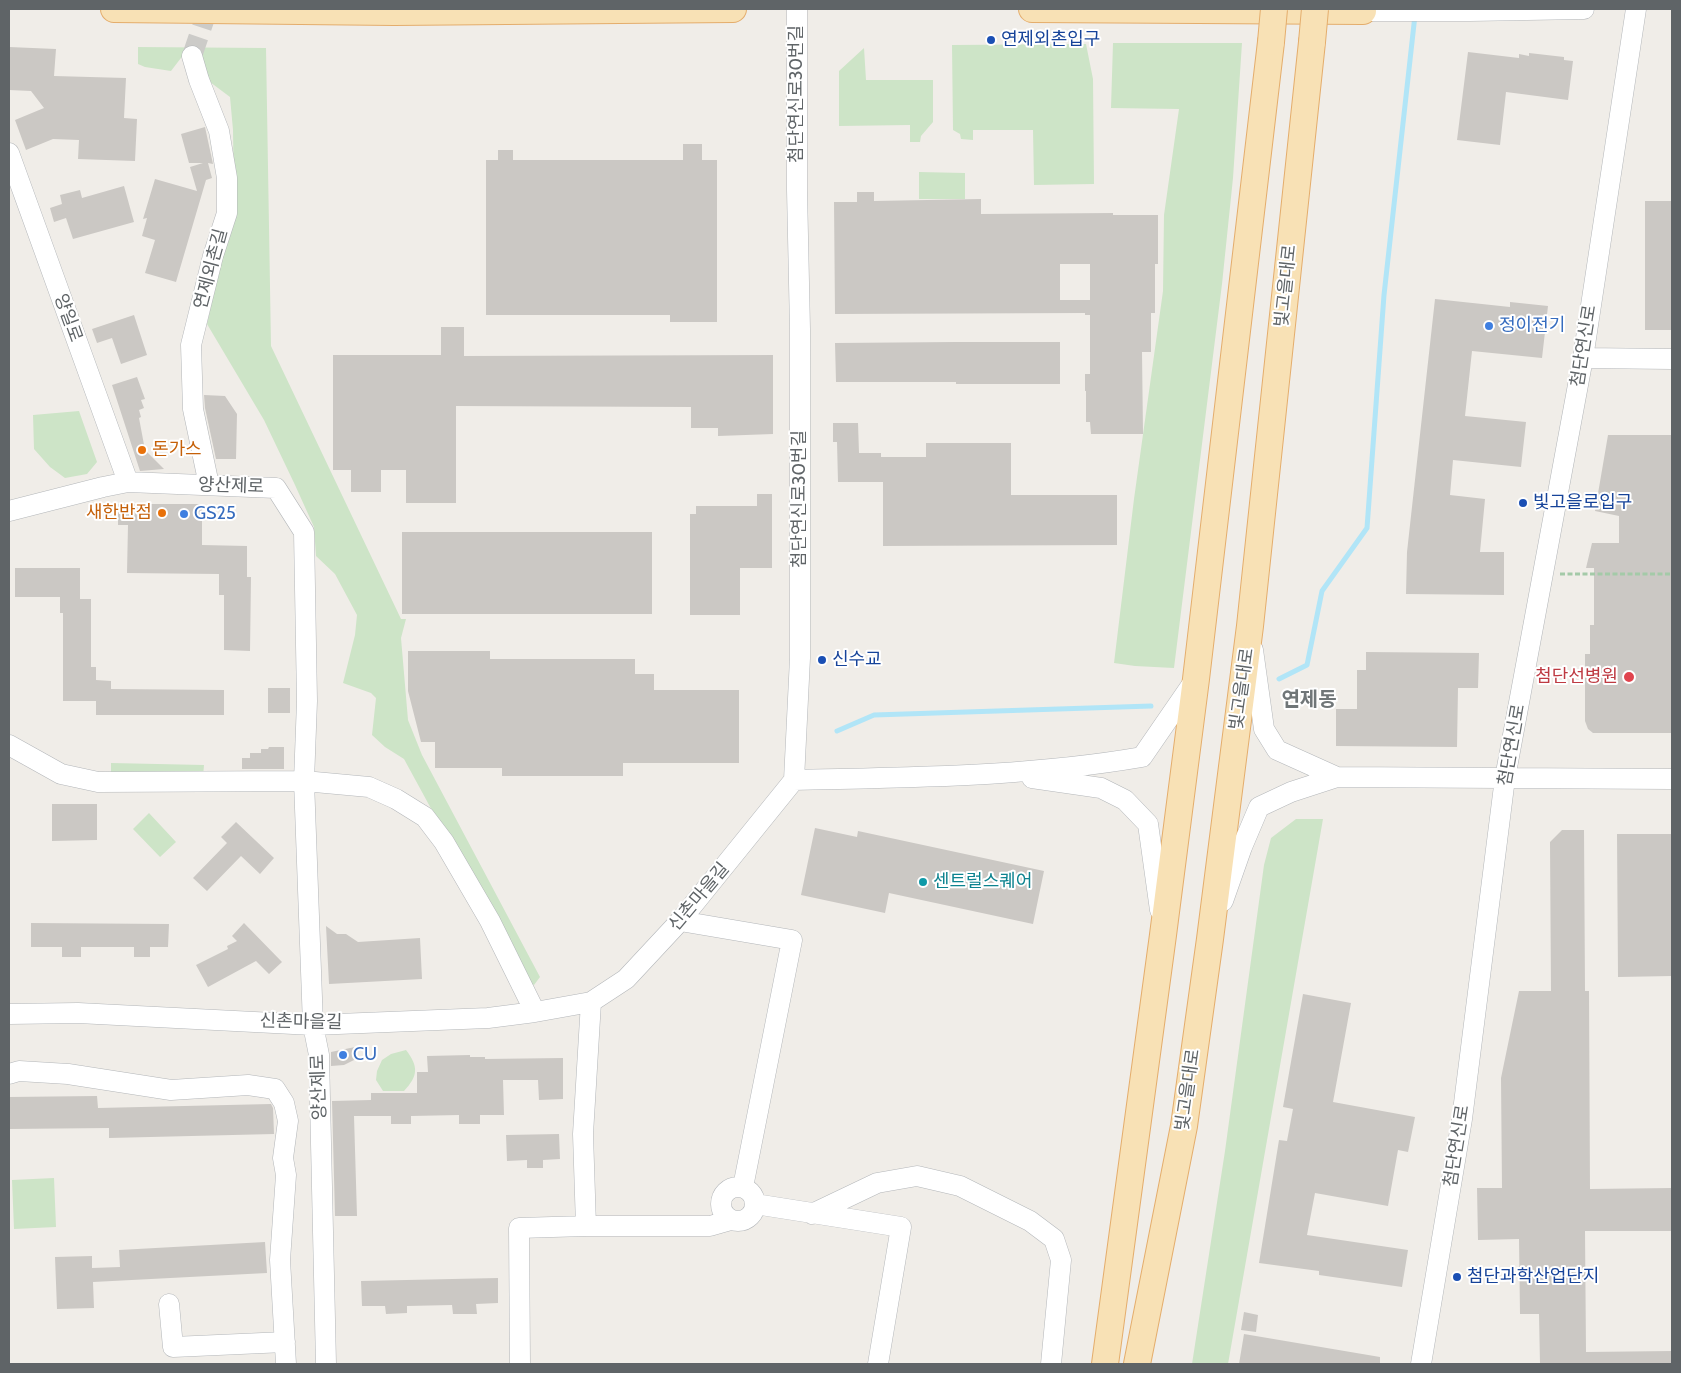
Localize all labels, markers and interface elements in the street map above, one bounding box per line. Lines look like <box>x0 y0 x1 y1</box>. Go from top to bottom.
street label: 첨단연신로30번길 <box>786 25 808 163</box>
place label: 연제외촌입구 <box>1001 29 1100 51</box>
marker: 연제외촌입구 <box>985 34 997 46</box>
street label: 연제외촌길 <box>190 226 232 312</box>
street label: 빛고을대로 <box>1271 244 1301 328</box>
street label: 양일로 <box>49 291 87 345</box>
street label: 첨단연신로 <box>1567 303 1601 389</box>
place label: 정이전기 <box>1499 315 1565 337</box>
marker: 정이전기 <box>1483 320 1495 332</box>
street label: 첨단연신로30번길 <box>789 430 811 568</box>
place label: 돈가스 <box>152 439 202 461</box>
marker: 돈가스 <box>136 444 148 456</box>
street label: 양산제로 <box>198 474 264 498</box>
place label: 빛고을로입구 <box>1533 492 1632 514</box>
marker: 빛고을로입구 <box>1517 497 1529 509</box>
place label: 새한반점 <box>86 502 152 524</box>
place label: GS25 <box>194 503 236 525</box>
marker: 새한반점 <box>156 507 168 519</box>
marker: GS25 <box>178 508 190 520</box>
street label: 빛고을대로 <box>1226 646 1258 732</box>
place label: 신수교 <box>832 649 882 671</box>
marker: 신수교 <box>816 654 828 666</box>
place label: 첨단선병원 <box>1535 666 1618 688</box>
marker: 첨단선병원 <box>1622 670 1636 684</box>
district label: 연제동 <box>1281 688 1337 712</box>
street label: 첨단연신로 <box>1494 702 1530 788</box>
street label: 신촌마을길 <box>664 858 734 936</box>
place label: 센트럴스퀘어 <box>933 871 1032 893</box>
marker: 센트럴스퀘어 <box>917 876 929 888</box>
street label: 신촌마을길 <box>259 1010 343 1034</box>
place label: CU <box>353 1044 377 1066</box>
street label: 빛고을대로 <box>1172 1047 1204 1133</box>
marker: CU <box>337 1049 349 1061</box>
street label: 양산제로 <box>307 1054 331 1120</box>
street label: 첨단연신로 <box>1440 1103 1474 1189</box>
place label: 첨단과학산업단지 <box>1467 1266 1599 1288</box>
marker: 첨단과학산업단지 <box>1451 1271 1463 1283</box>

